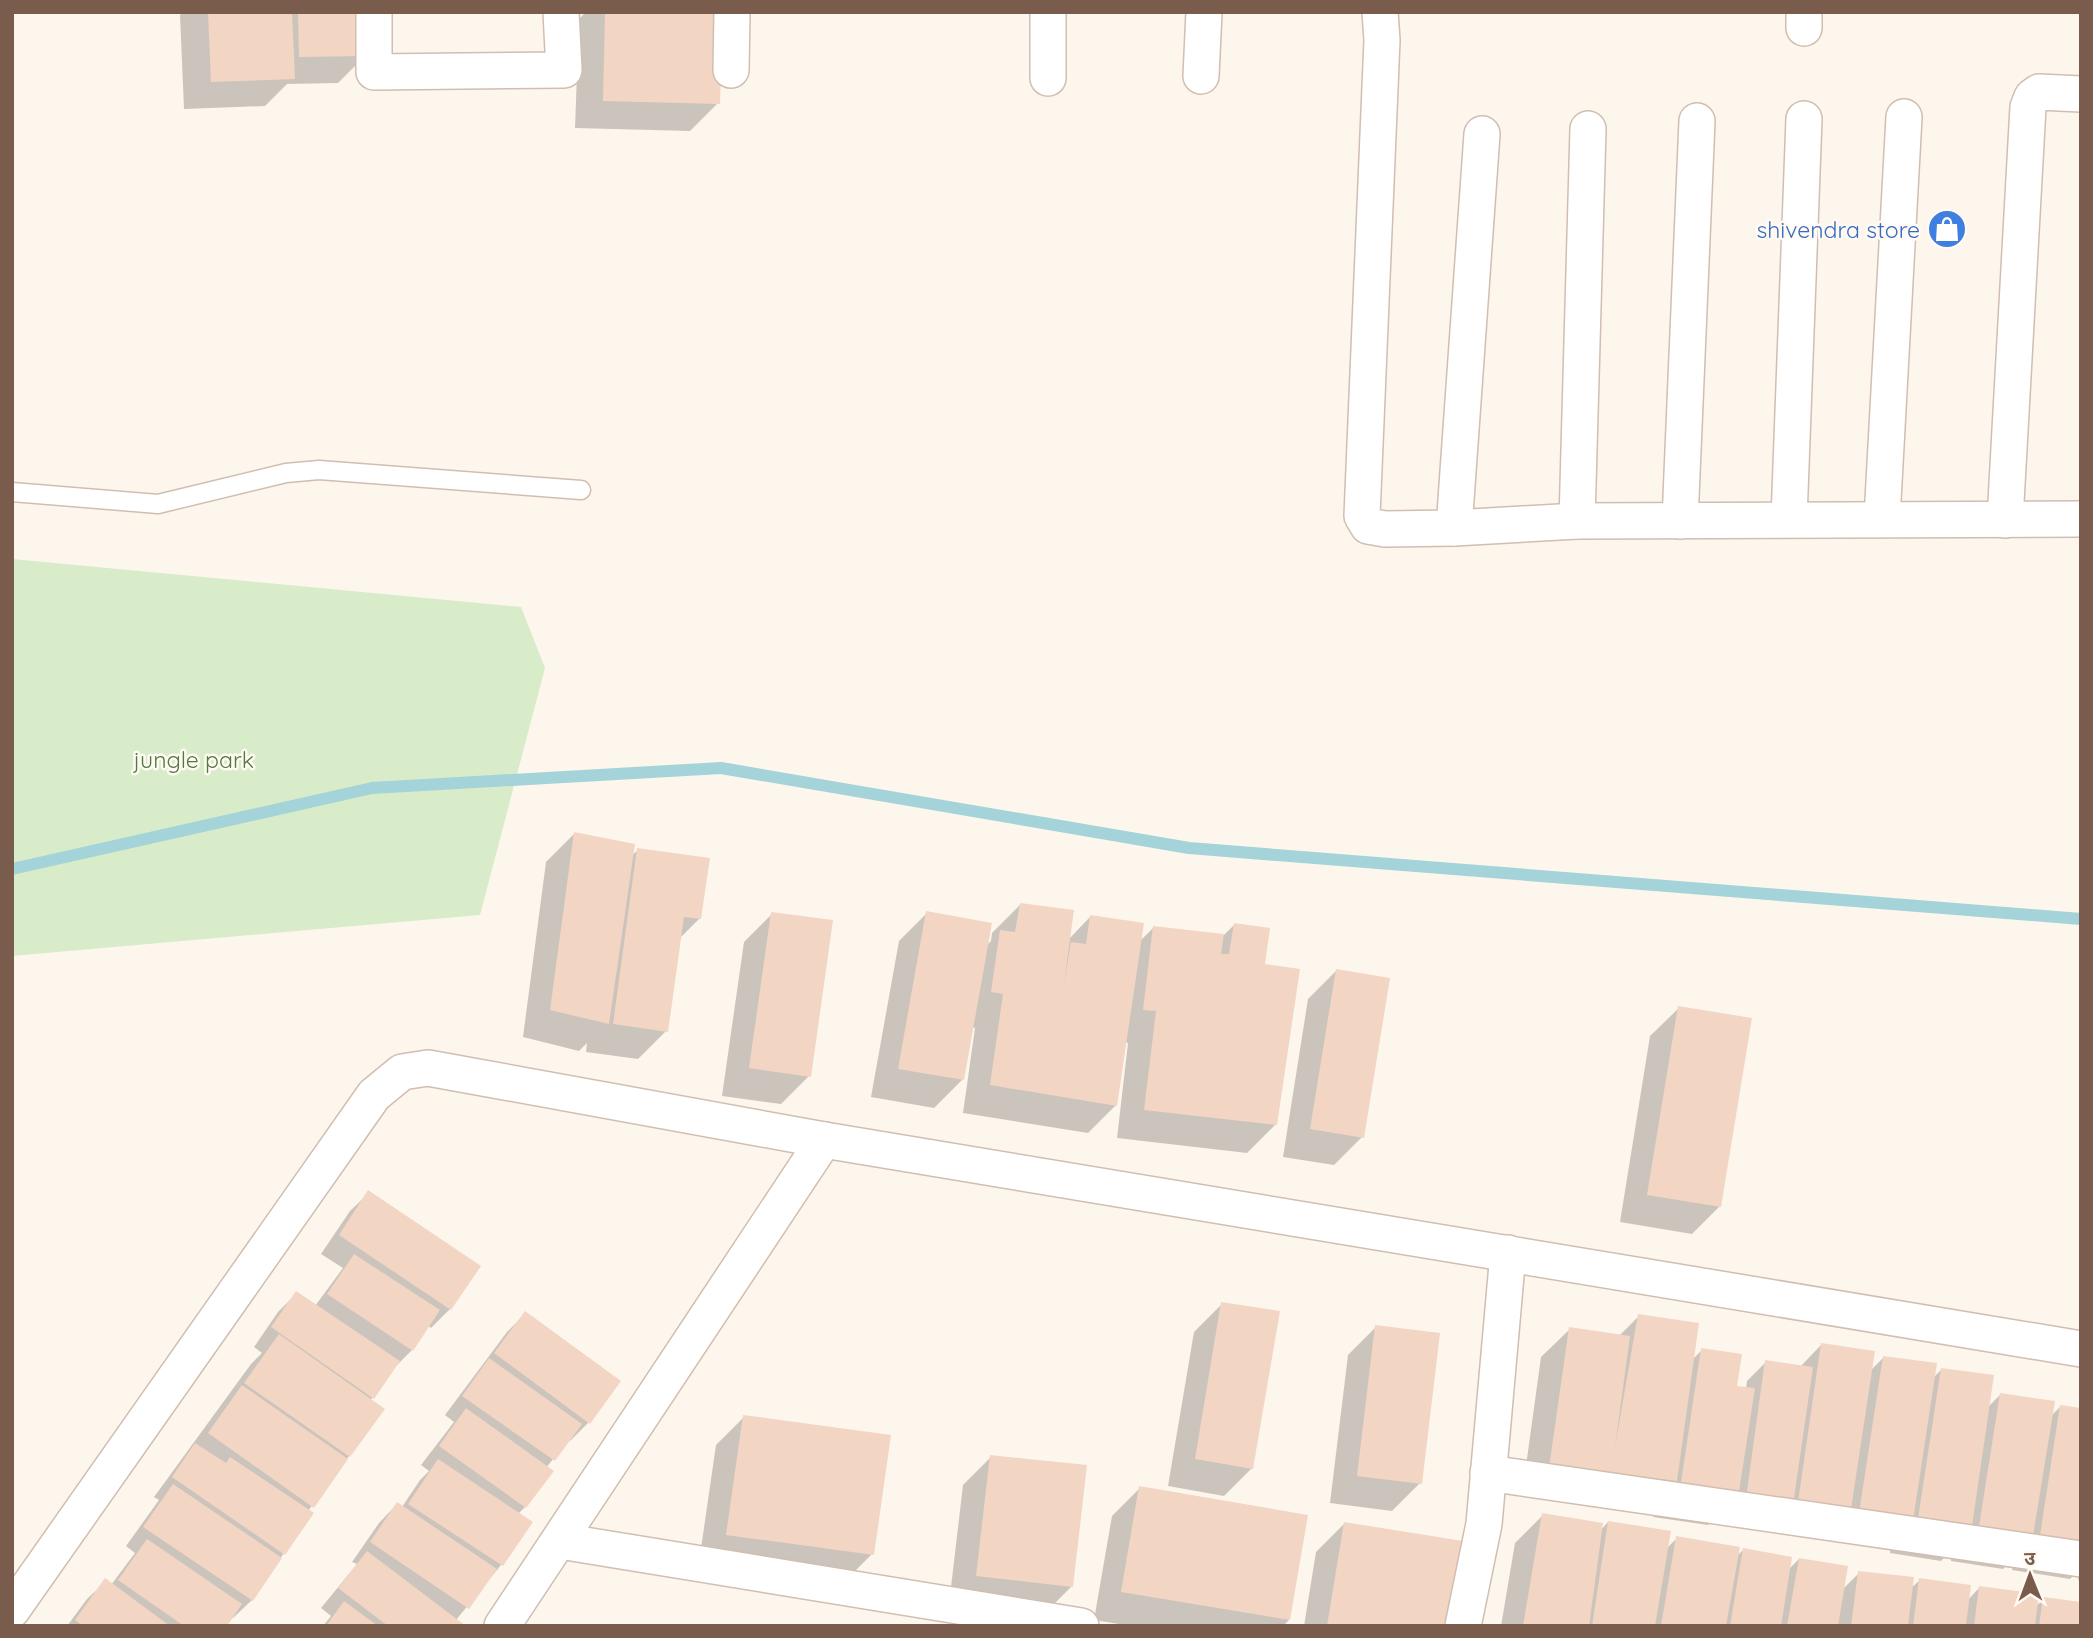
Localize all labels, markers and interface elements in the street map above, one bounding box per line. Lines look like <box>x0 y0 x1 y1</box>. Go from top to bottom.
shop icon: shivendra store <box>1926 208 1968 250</box>
place label: shivendra store <box>1756 215 1920 244</box>
park label: jungle park <box>133 745 254 774</box>
north arrow <box>1995 1540 2065 1610</box>
text: उ <box>2024 1546 2036 1570</box>

